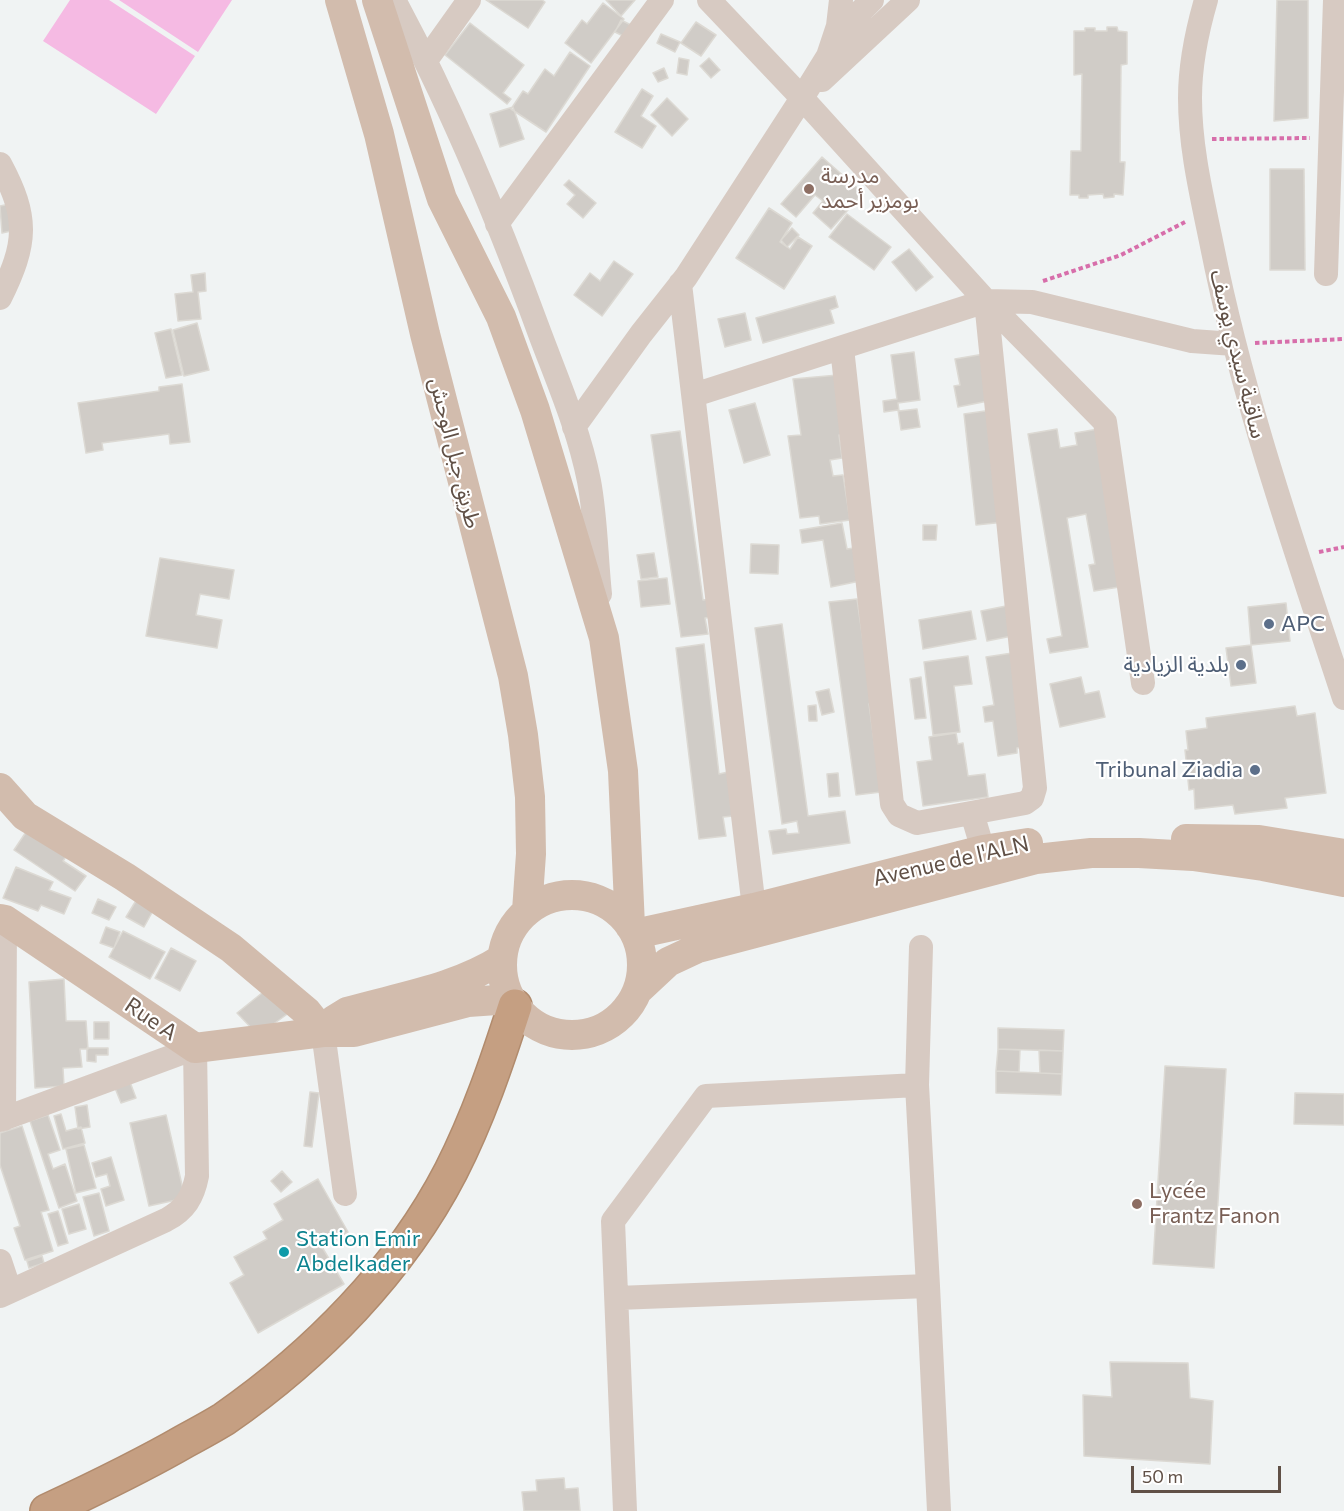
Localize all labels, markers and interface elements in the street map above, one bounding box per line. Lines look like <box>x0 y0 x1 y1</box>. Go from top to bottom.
place label: مدرسة بومزير أحمد <box>821 163 919 214</box>
marker: مدرسة بومزير أحمد <box>802 182 816 196</box>
street label: ساقية سيدي يوسف <box>1204 267 1272 441</box>
street label: طريق جبل الوحش <box>424 375 486 531</box>
place label: APC <box>1281 611 1325 637</box>
marker: APC <box>1262 617 1276 631</box>
place label: بلدية الزيادية <box>1124 652 1229 678</box>
marker: بلدية الزيادية <box>1234 658 1248 672</box>
place label: Tribunal Ziadia <box>1095 757 1243 783</box>
marker: Tribunal Ziadia <box>1248 763 1262 777</box>
street label: Avenue de l'ALN <box>870 830 1032 892</box>
street label: Rue A <box>120 992 182 1046</box>
place label: Lycée Frantz Fanon <box>1149 1178 1280 1230</box>
marker: Lycée Frantz Fanon <box>1130 1197 1144 1211</box>
place label: Station Emir Abdelkader <box>296 1226 421 1278</box>
marker: Station Emir Abdelkader <box>277 1245 291 1259</box>
scale bar <box>1134 1454 1284 1492</box>
text: 50 m <box>1142 1465 1183 1487</box>

